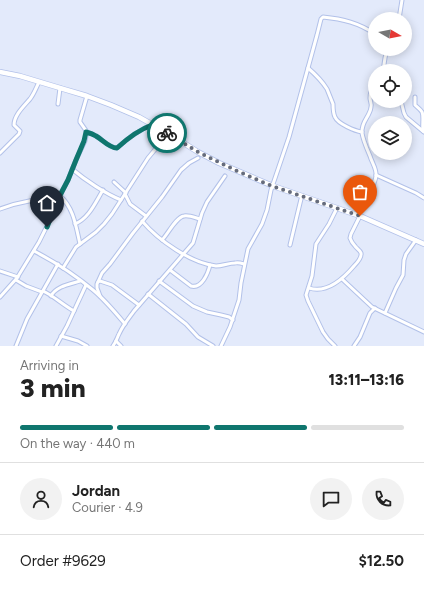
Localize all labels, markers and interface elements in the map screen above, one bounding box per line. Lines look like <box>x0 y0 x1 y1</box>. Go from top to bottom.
north arrow <box>368 12 412 56</box>
map controls <box>368 12 412 160</box>
button: locate <box>368 64 412 108</box>
courier <box>147 113 187 153</box>
button: layers <box>368 116 412 160</box>
icon: bike <box>156 122 178 144</box>
pin <box>343 175 377 216</box>
icon: bag <box>349 181 371 203</box>
pin <box>30 186 64 227</box>
icon: home <box>36 192 58 214</box>
text: Arriving in <box>20 358 79 373</box>
text: 13:11–13:16 <box>328 371 404 389</box>
text: 3 min <box>20 372 86 404</box>
text: On the way · 440 m <box>20 436 135 451</box>
button: person <box>20 478 62 520</box>
button: chat <box>310 478 352 520</box>
button: phone <box>362 478 404 520</box>
text: Jordan <box>72 482 120 500</box>
text: Courier · 4.9 <box>72 500 143 515</box>
text: Order #9629 <box>20 552 106 570</box>
text: $12.50 <box>359 552 404 570</box>

